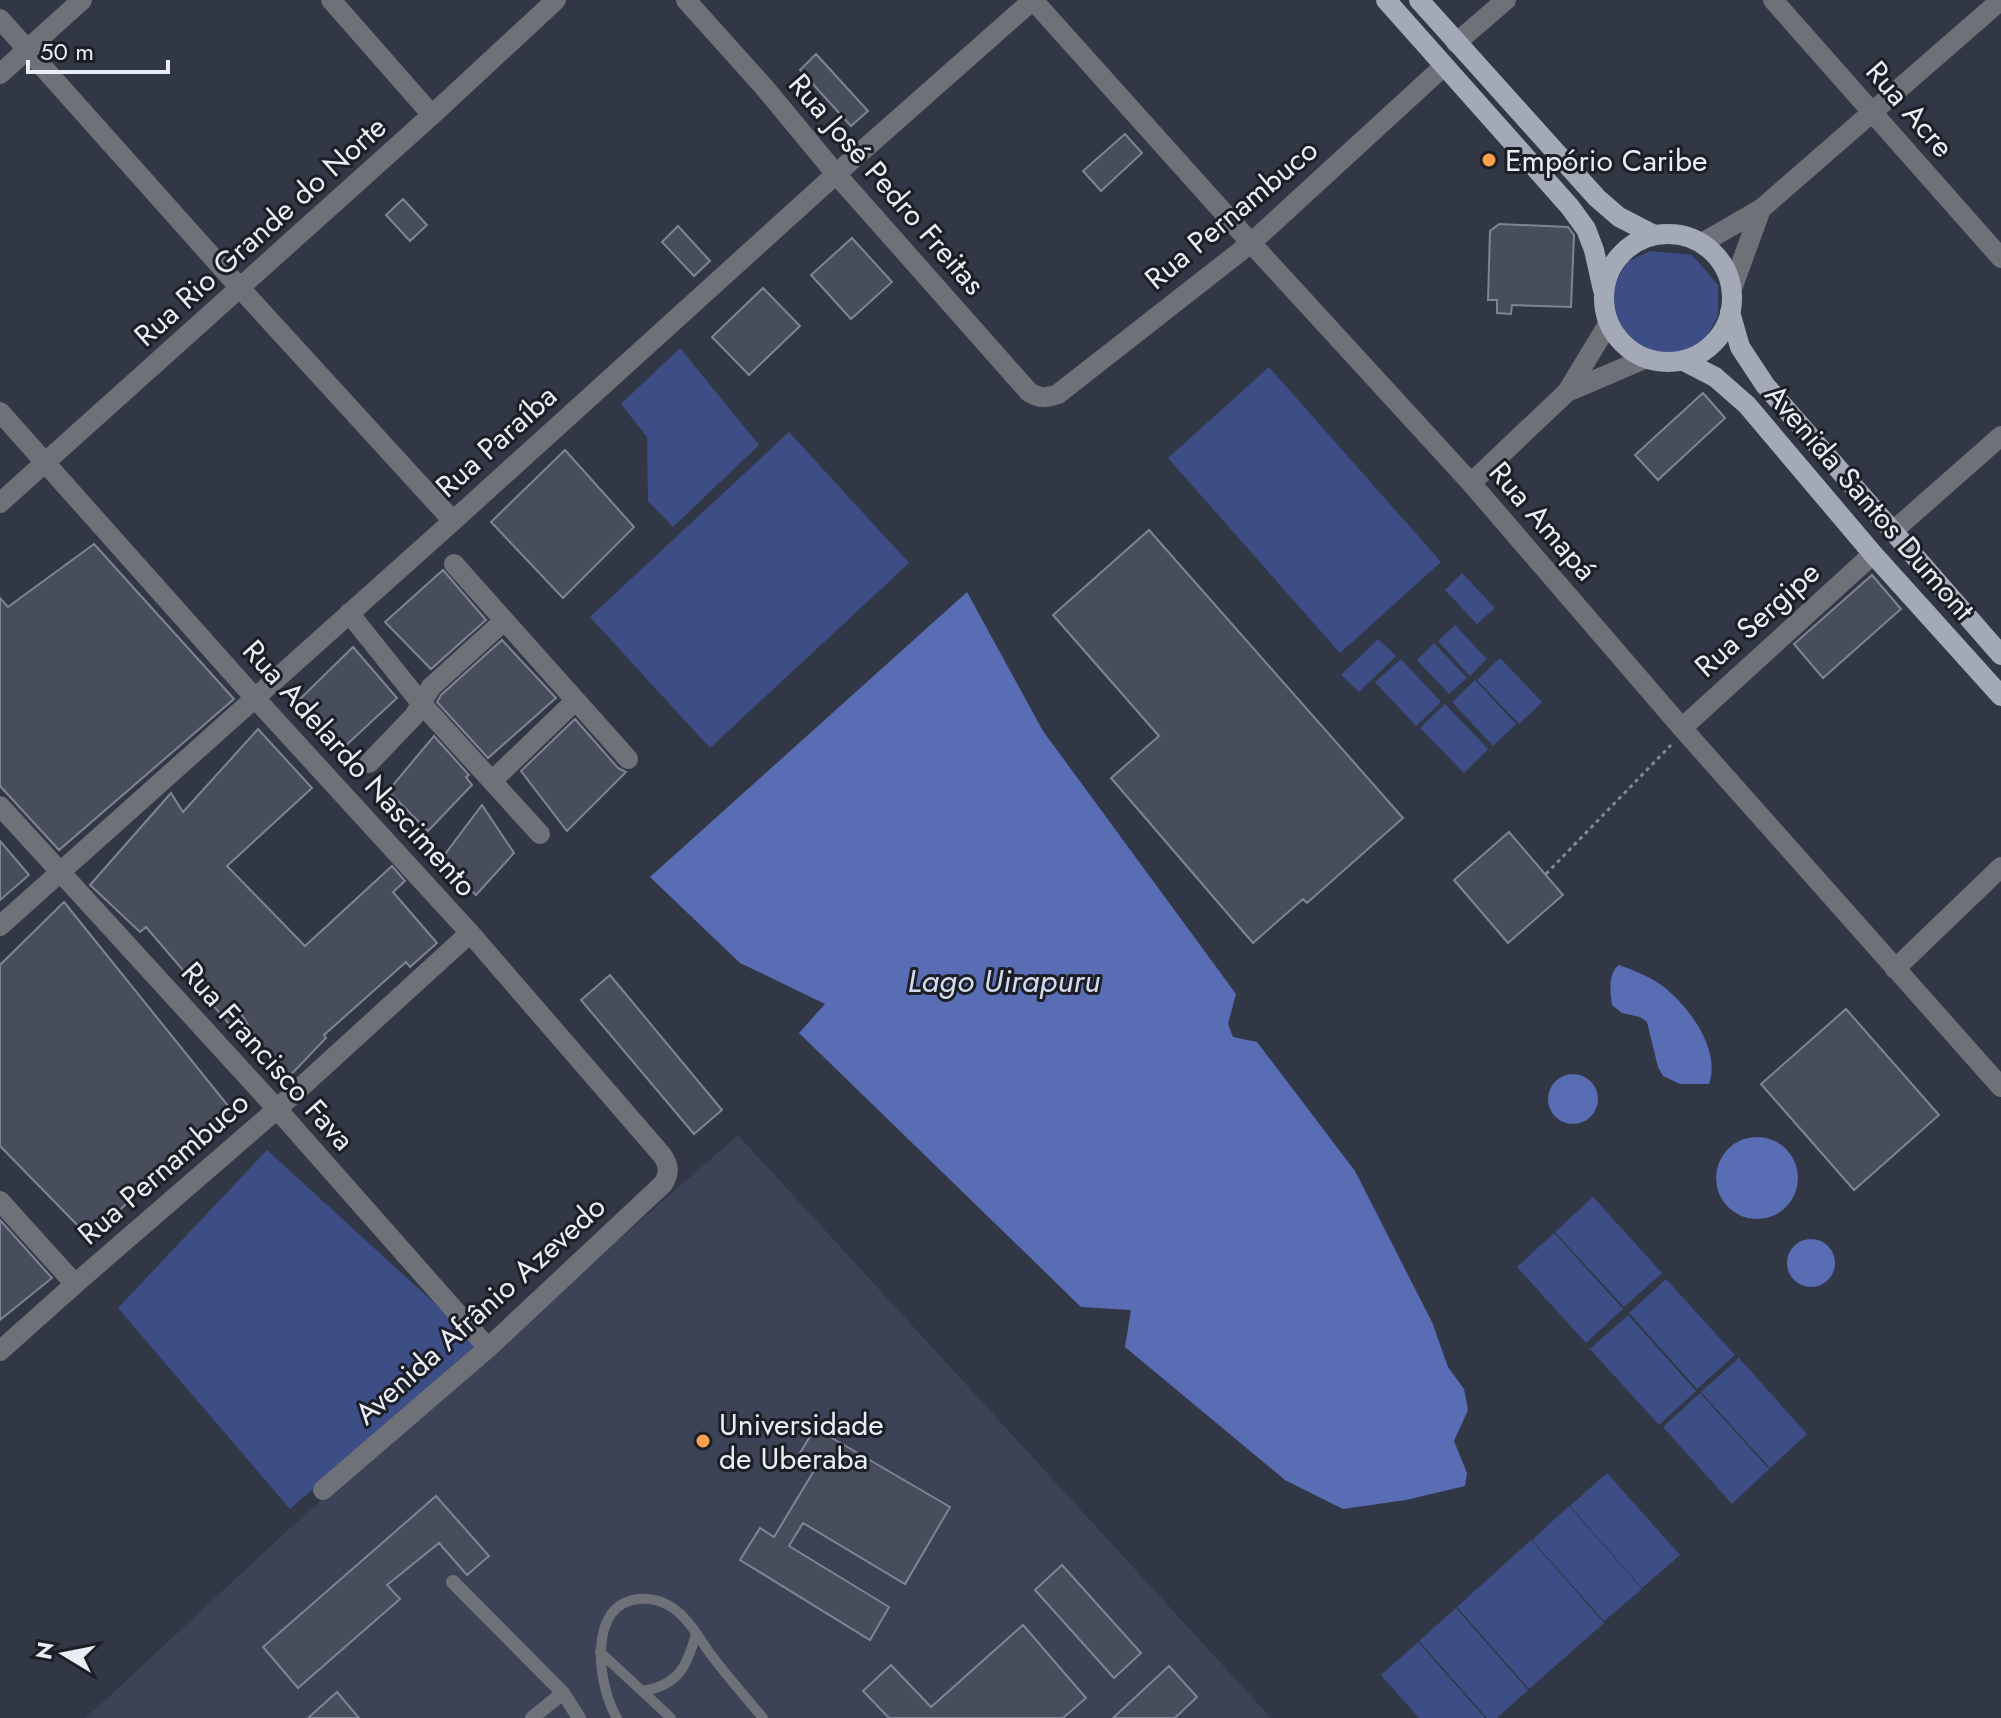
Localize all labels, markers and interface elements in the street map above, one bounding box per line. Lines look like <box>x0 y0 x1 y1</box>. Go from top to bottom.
scale bar <box>28 24 168 74</box>
text: 50 m <box>40 34 94 69</box>
street label: Rua Acre <box>1856 51 1964 167</box>
street label: Rua José Pedro Freitas <box>779 64 995 304</box>
street label: Rua Rio Grande do Norte <box>124 106 396 356</box>
street label: Rua Pernambuco <box>1135 129 1327 299</box>
place label: Empório Caribe <box>1505 139 1707 182</box>
marker: Empório Caribe <box>1480 151 1498 169</box>
street label: Avenida Santos Dumont <box>1755 374 1985 630</box>
street label: Rua Paraíba <box>426 375 566 507</box>
street label: Rua Amapá <box>1479 452 1607 590</box>
street label: Rua Sergipe <box>1685 551 1829 687</box>
street label: Rua Adelardo Nascimento <box>233 630 487 906</box>
street label: Rua Francisco Fava <box>171 952 365 1160</box>
water label: Lago Uirapuru <box>908 958 1100 1004</box>
street label: Rua Pernambuco <box>68 1081 258 1255</box>
street label: Avenida Afrânio Azevedo <box>345 1186 615 1434</box>
place label: Universidade de Uberaba <box>719 1403 884 1480</box>
marker: Universidade de Uberaba <box>694 1432 712 1450</box>
north arrow <box>24 1614 104 1694</box>
text: N <box>27 1639 62 1662</box>

